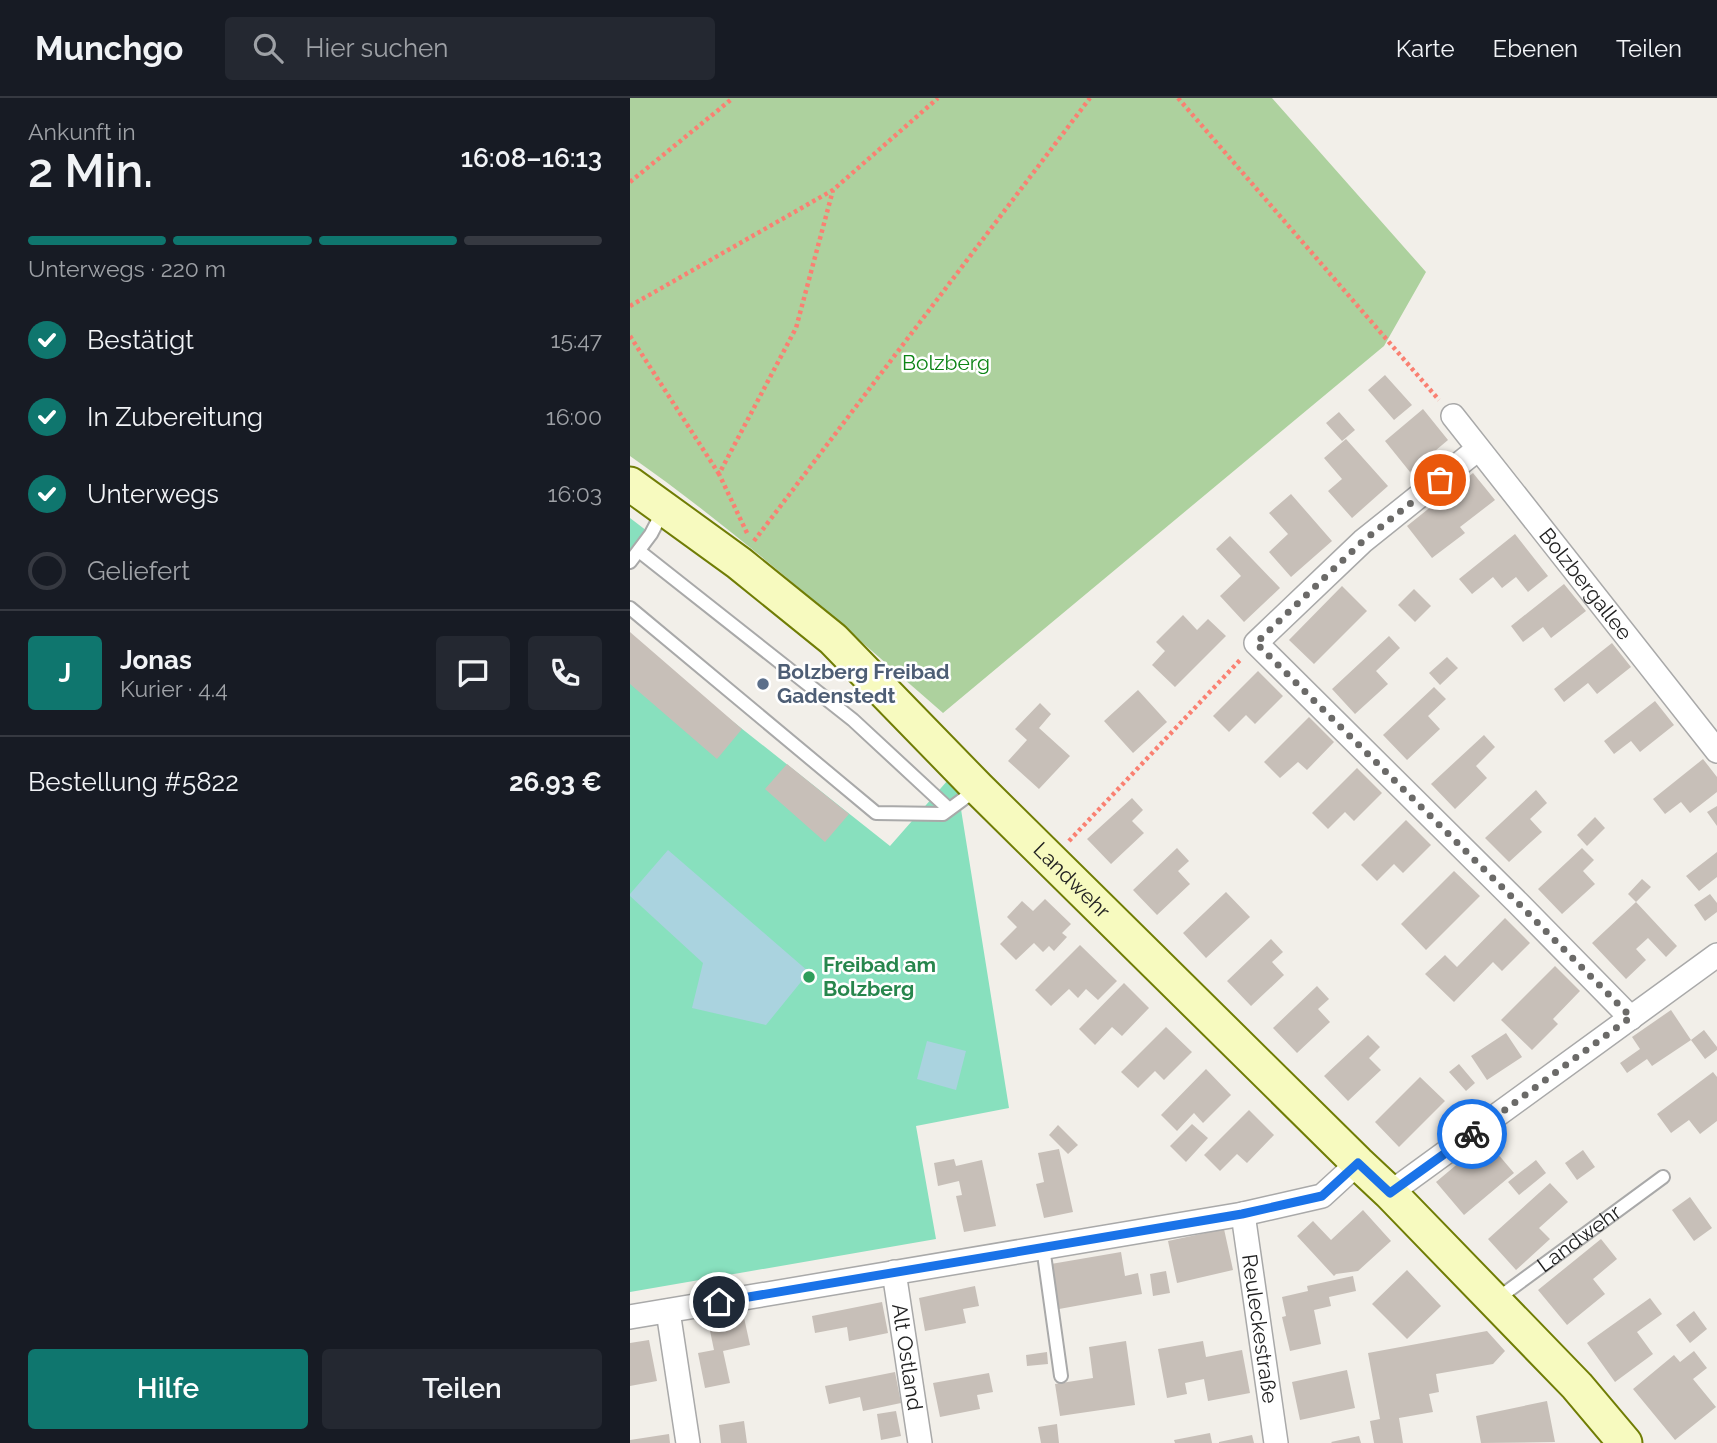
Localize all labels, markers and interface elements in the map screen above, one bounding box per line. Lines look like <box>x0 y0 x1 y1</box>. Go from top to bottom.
search box <box>225 17 715 80</box>
text: Munchgo <box>35 29 183 68</box>
icon: search <box>249 29 287 67</box>
text: Hier suchen <box>305 33 448 63</box>
text: Karte <box>1396 34 1455 63</box>
text: Ebenen <box>1493 34 1578 63</box>
text: Teilen <box>1616 34 1682 63</box>
text: Ankunft in <box>28 118 136 145</box>
text: 16:08–16:13 <box>461 143 602 173</box>
text: 2 Min. <box>28 144 153 198</box>
text: Unterwegs · 220 m <box>28 255 226 282</box>
icon: check <box>28 321 66 359</box>
text: Bestätigt <box>87 325 194 355</box>
text: 15:47 <box>551 326 602 353</box>
park label: Bolzberg <box>902 350 990 375</box>
icon: check <box>28 398 66 436</box>
text: In Zubereitung <box>87 402 263 432</box>
text: 16:00 <box>546 403 602 430</box>
pin <box>1410 450 1470 510</box>
icon: bag <box>1421 461 1459 499</box>
icon: check <box>28 475 66 513</box>
text: Unterwegs <box>87 479 219 509</box>
text: 16:03 <box>548 480 602 507</box>
street label: Bolzbergallee <box>1534 523 1638 645</box>
text: Geliefert <box>87 556 190 586</box>
button: chat <box>436 636 510 710</box>
button: phone <box>528 636 602 710</box>
text: Jonas <box>120 645 192 675</box>
text: J <box>59 658 71 688</box>
place label: Bolzberg Freibad Gadenstedt <box>777 659 950 708</box>
text: Kurier · 4.4 <box>120 675 228 702</box>
marker: Bolzberg Freibad Gadenstedt <box>755 676 771 692</box>
text: Bestellung #5822 <box>28 767 239 797</box>
text: 26.93 € <box>509 767 602 797</box>
street label: Landwehr <box>1028 837 1116 924</box>
place label: Freibad am Bolzberg <box>823 952 936 1001</box>
marker: Freibad am Bolzberg <box>801 969 817 985</box>
courier <box>1437 1099 1507 1169</box>
icon: bike <box>1453 1115 1491 1153</box>
street label: Landwehr <box>1532 1199 1626 1277</box>
street label: Reuleckestraße <box>1237 1252 1283 1405</box>
pin <box>689 1272 749 1332</box>
icon: home <box>700 1283 738 1321</box>
street label: Alt Ostland <box>887 1302 928 1412</box>
button: Hilfe <box>28 1349 308 1429</box>
button: Teilen <box>322 1349 602 1429</box>

